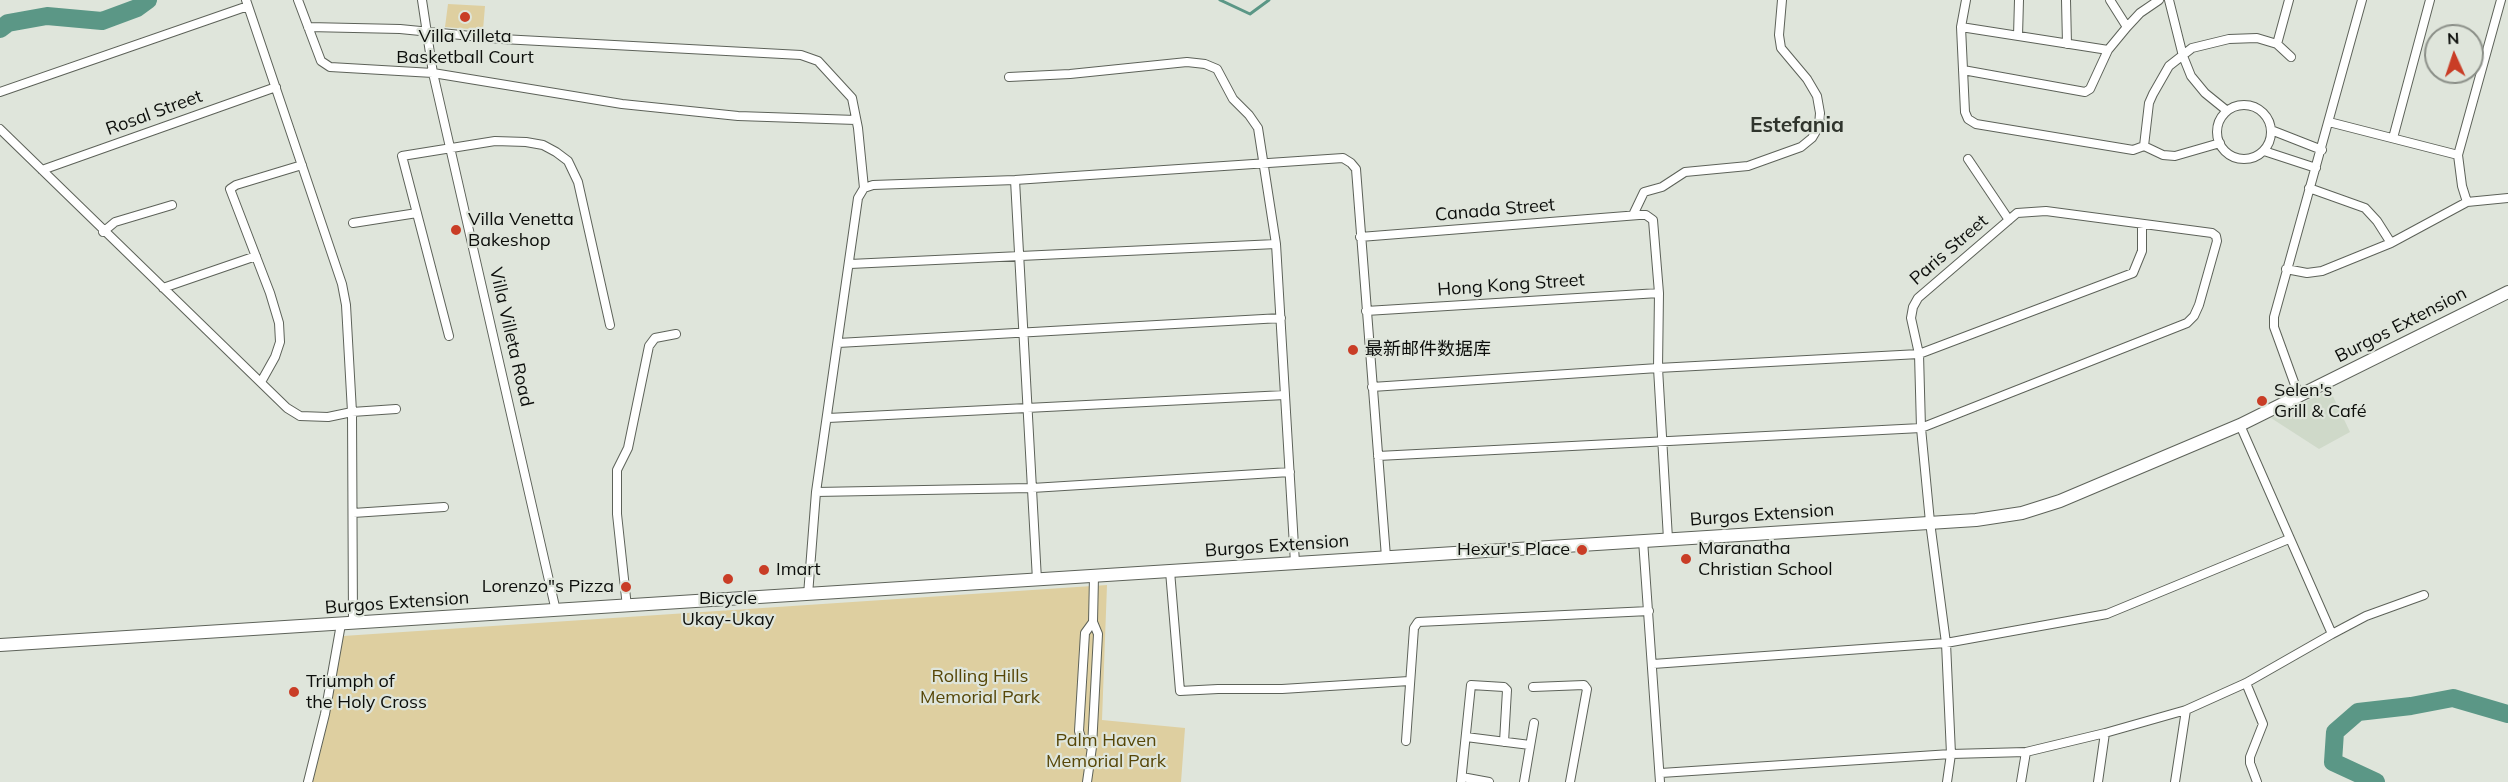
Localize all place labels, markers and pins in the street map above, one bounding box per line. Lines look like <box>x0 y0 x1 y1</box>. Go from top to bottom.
marker: Villa Villeta Basketball Court <box>458 10 472 24</box>
place label: Villa Villeta Basketball Court <box>396 26 534 68</box>
place label: Villa Venetta Bakeshop <box>468 209 574 252</box>
marker: Villa Venetta Bakeshop <box>449 223 463 237</box>
place label: 最新邮件数据库 <box>1365 339 1491 361</box>
marker: 最新邮件数据库 <box>1346 343 1360 357</box>
place label: Selen's Grill & Café <box>2274 380 2366 422</box>
marker: Selen's Grill & Café <box>2255 394 2269 408</box>
place label: Maranatha Christian School <box>1698 538 1833 580</box>
place label: Hexur's Place <box>1457 539 1570 561</box>
marker: Hexur's Place <box>1575 543 1589 557</box>
marker: Maranatha Christian School <box>1679 552 1693 566</box>
place label: Imart <box>776 559 821 581</box>
marker: Imart <box>757 563 771 577</box>
marker: Bicycle Ukay-Ukay <box>721 572 735 586</box>
place label: Lorenzo"s Pizza <box>482 576 614 598</box>
marker: Lorenzo"s Pizza <box>619 580 633 594</box>
place label: Bicycle Ukay-Ukay <box>682 588 774 630</box>
place label: Triumph of the Holy Cross <box>306 671 427 714</box>
marker: Triumph of the Holy Cross <box>287 685 301 699</box>

